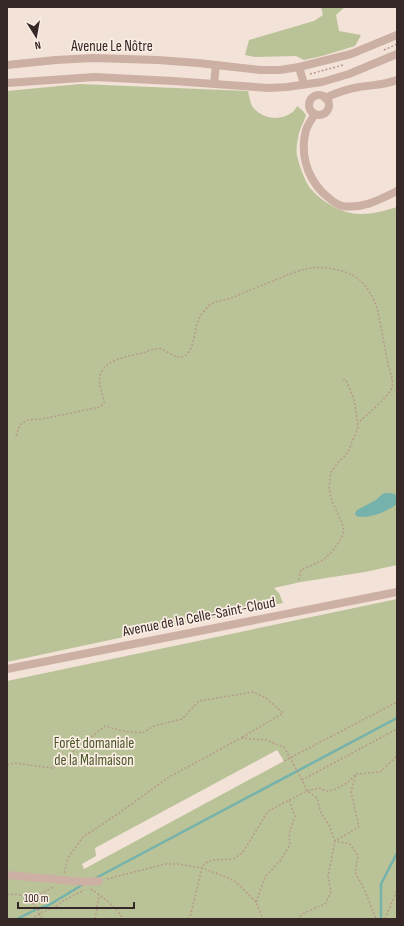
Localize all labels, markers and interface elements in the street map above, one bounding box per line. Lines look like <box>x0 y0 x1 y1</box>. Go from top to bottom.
north arrow <box>16 16 56 56</box>
street label: Avenue Le Nôtre <box>70 37 153 56</box>
text: N <box>34 38 42 52</box>
street label: Avenue de la Celle-Saint-Cloud <box>120 593 277 641</box>
park label: Forêt domaniale de la Malmaison <box>54 734 134 770</box>
scale bar <box>18 884 134 910</box>
text: 100 m <box>24 891 49 906</box>

